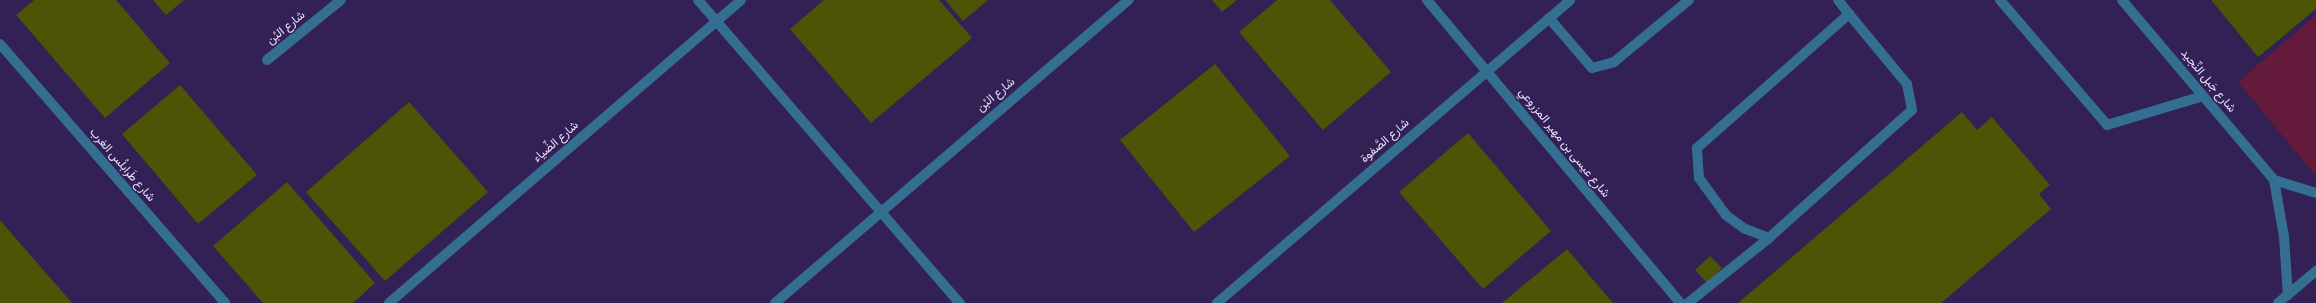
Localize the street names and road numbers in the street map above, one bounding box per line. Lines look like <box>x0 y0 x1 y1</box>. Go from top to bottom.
street label: شارع البُن <box>264 8 308 48</box>
street label: شارع جَبل النِّجيد <box>2177 46 2239 116</box>
street label: شارع البُن <box>974 75 1018 115</box>
street label: شارع عيسى بن مهير المزروعي <box>1515 85 1613 201</box>
street label: شارع الصَّفوة <box>1358 116 1412 166</box>
street label: شارع الضِّياء <box>530 118 582 166</box>
street label: شارع طَرابلُس الغرب <box>86 125 158 205</box>

